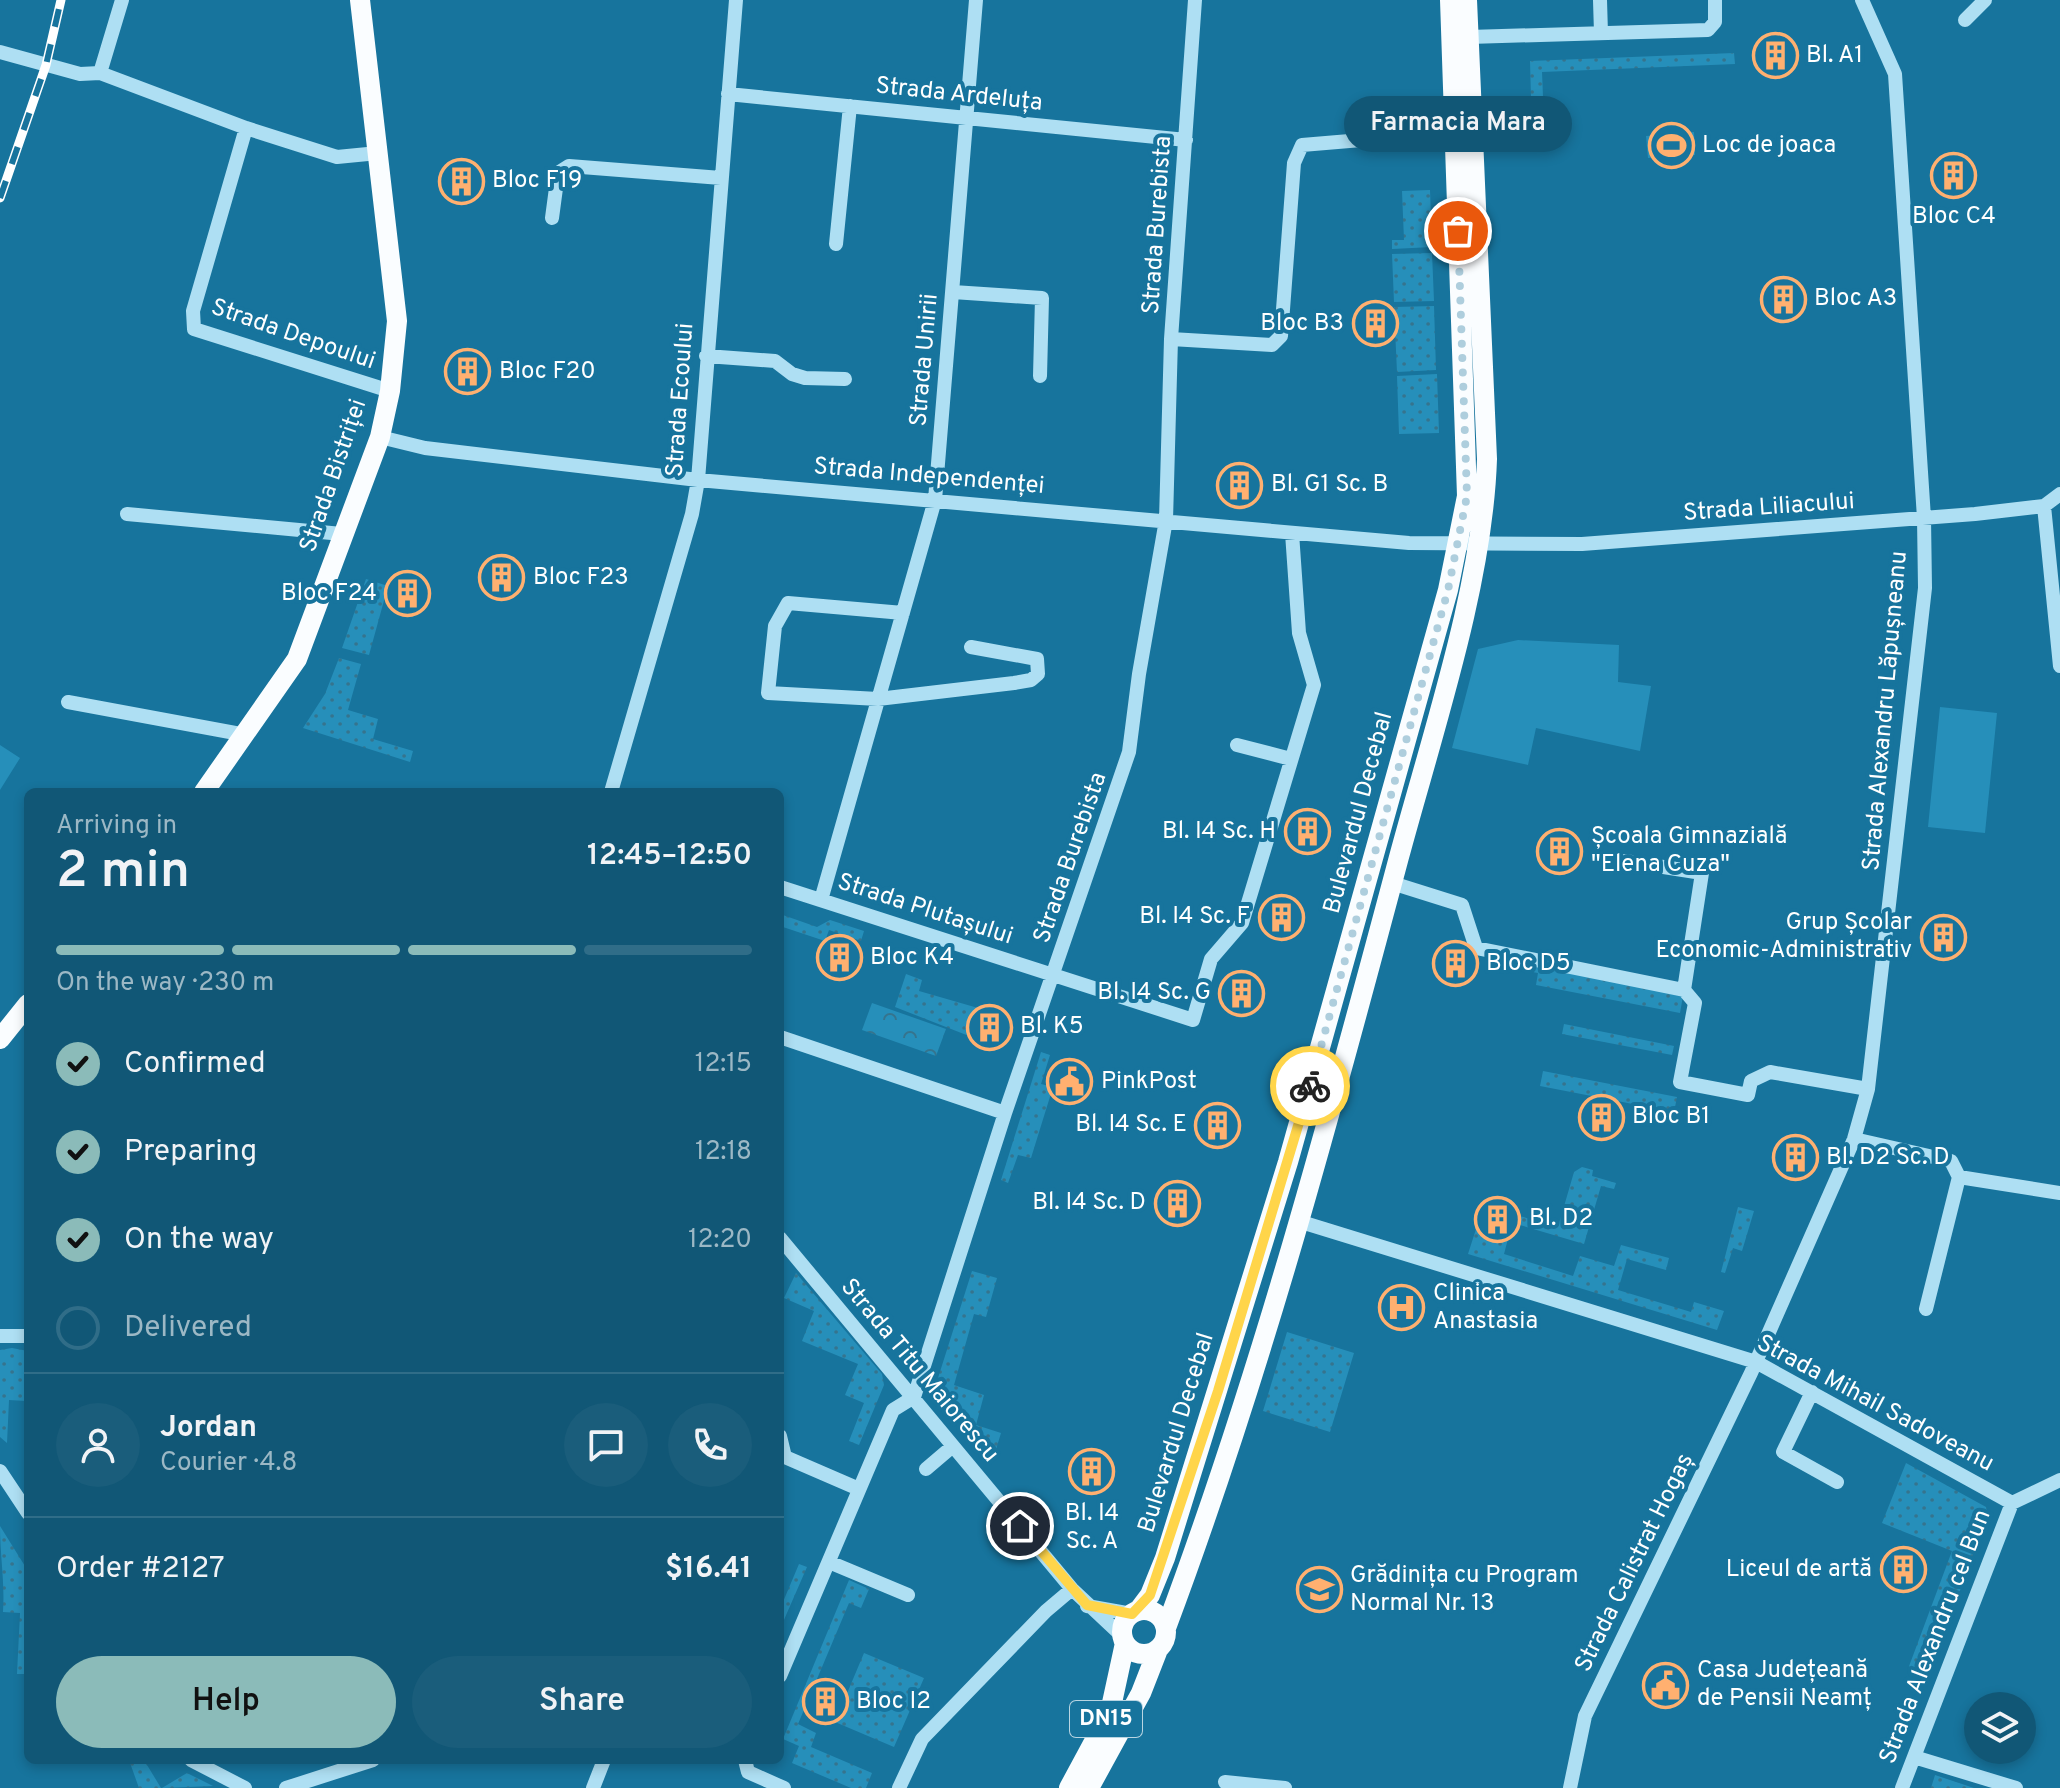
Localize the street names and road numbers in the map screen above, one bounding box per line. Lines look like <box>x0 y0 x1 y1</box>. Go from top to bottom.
street label: Strada Ardeluța <box>874 71 1044 119</box>
street label: Strada Burebista <box>1137 135 1179 315</box>
street label: Strada Unirii <box>904 292 946 428</box>
street label: Strada Depoului <box>207 293 379 377</box>
street label: Strada Ecoului <box>661 322 701 478</box>
street label: Strada Bistriței <box>294 395 374 557</box>
street label: Strada Independenței <box>812 452 1046 502</box>
street label: Strada Liliacului <box>1682 487 1856 529</box>
street label: Strada Alexandru Lăpușneanu <box>1857 550 1915 872</box>
street label: Bulevardul Decebal <box>1318 709 1400 917</box>
street label: Strada Burebista <box>1028 768 1114 948</box>
street label: Strada Plutașului <box>834 868 1016 952</box>
street label: Strada Titu Maiorescu <box>833 1273 1005 1469</box>
street label: Bulevardul Decebal <box>1132 1329 1222 1537</box>
street label: Strada Mihail Sadoveanu <box>1751 1329 1999 1479</box>
street label: Strada Calistrat Hogaș <box>1569 1449 1701 1677</box>
street label: Strada Alexandru cel Bun <box>1874 1506 1998 1768</box>
road number: DN15 <box>1070 1701 1142 1737</box>

